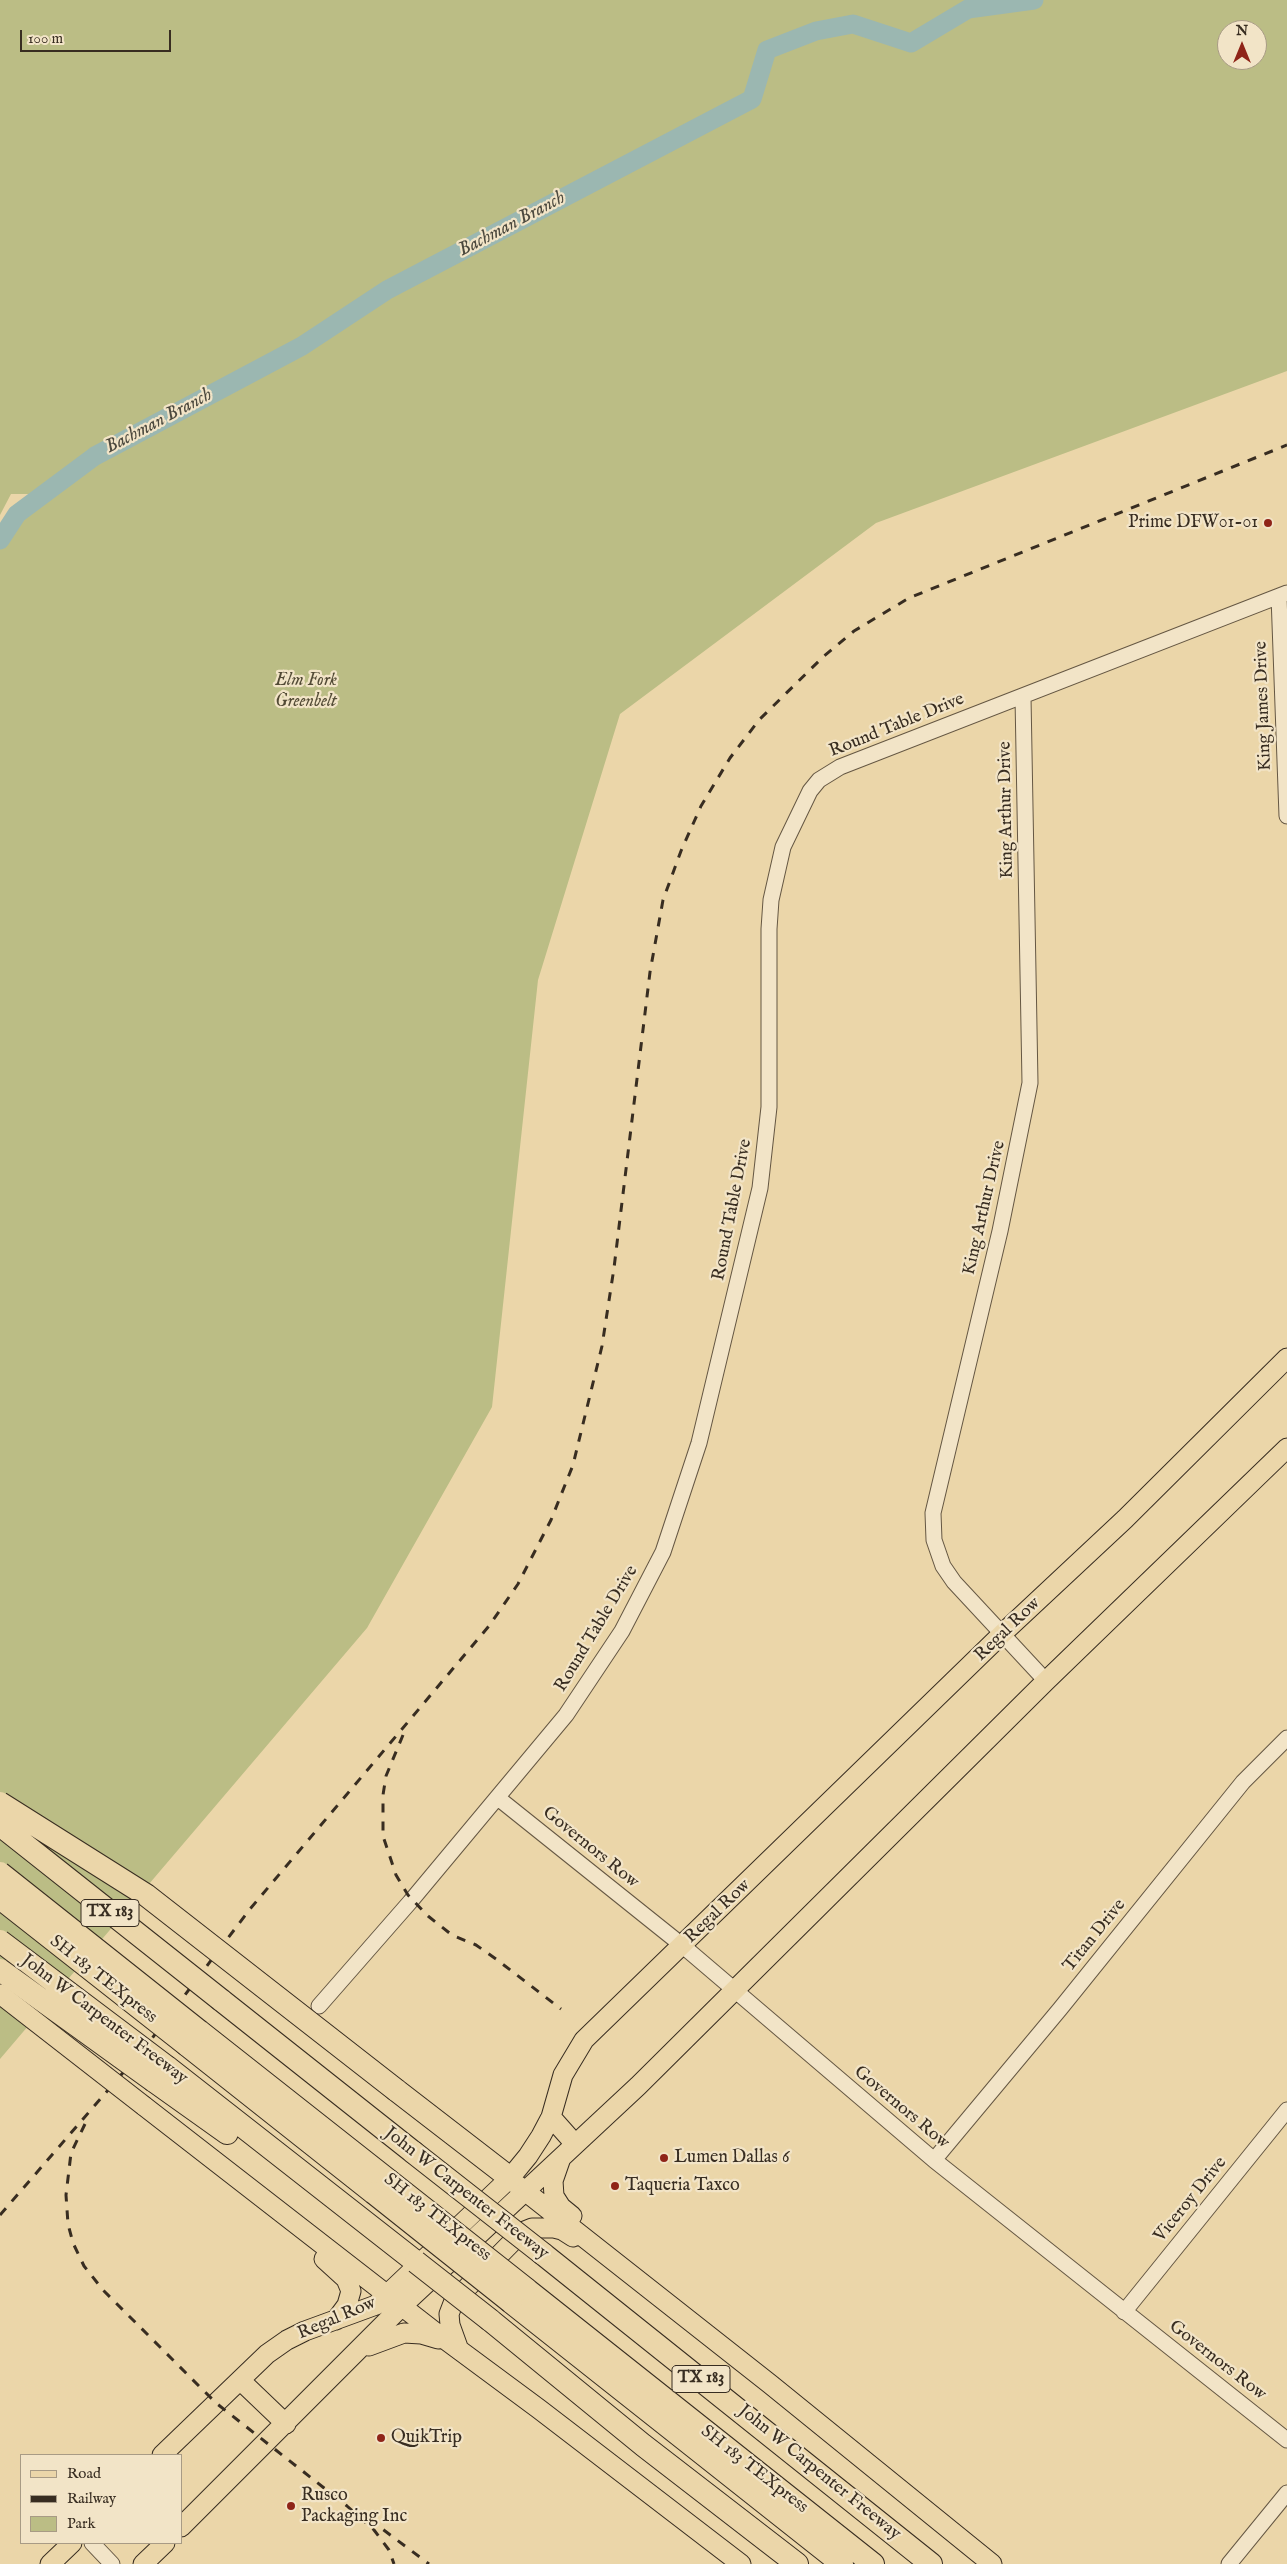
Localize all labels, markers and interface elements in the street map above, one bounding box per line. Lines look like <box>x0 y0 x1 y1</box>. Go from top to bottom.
scale bar <box>22 20 174 52</box>
north arrow <box>1217 20 1267 70</box>
text: N <box>1236 22 1248 40</box>
text: 100 m <box>28 29 63 48</box>
water label: Bachman Branch <box>455 187 569 263</box>
water label: Bachman Branch <box>102 384 216 460</box>
place label: Prime DFW01-01 <box>1128 512 1258 534</box>
marker: Prime DFW01-01 <box>1262 517 1274 529</box>
street label: King James Drive <box>1251 641 1277 771</box>
park label: Elm Fork Greenbelt <box>275 670 337 712</box>
street label: Round Table Drive <box>826 689 968 763</box>
street label: King Arthur Drive <box>995 741 1019 879</box>
street label: Round Table Drive <box>709 1137 757 1283</box>
street label: King Arthur Drive <box>959 1139 1011 1277</box>
street label: Round Table Drive <box>551 1562 643 1696</box>
street label: Regal Row <box>971 1593 1045 1667</box>
street label: Governors Row <box>537 1803 643 1893</box>
street label: Regal Row <box>681 1875 755 1949</box>
street label: Titan Drive <box>1059 1895 1131 1977</box>
road number: TX 183 <box>81 1900 139 1926</box>
street label: SH 183 TEXpress <box>45 1931 161 2029</box>
street label: John W Carpenter Freeway <box>16 1950 192 2090</box>
street label: Governors Row <box>849 2062 953 2154</box>
street label: John W Carpenter Freeway <box>379 2123 553 2265</box>
place label: Lumen Dallas 6 <box>674 2147 789 2169</box>
marker: Lumen Dallas 6 <box>658 2152 670 2164</box>
street label: Viceroy Drive <box>1150 2153 1232 2247</box>
street label: SH 183 TEXpress <box>379 2169 495 2267</box>
place label: Taqueria Taxco <box>625 2175 740 2197</box>
marker: Taqueria Taxco <box>609 2180 621 2192</box>
street label: Regal Row <box>294 2293 380 2345</box>
street label: Governors Row <box>1164 2316 1270 2406</box>
road number: TX 183 <box>672 2366 730 2392</box>
street label: John W Carpenter Freeway <box>733 2401 905 2545</box>
street label: SH 183 TEXpress <box>696 2421 812 2519</box>
place label: QuikTrip <box>391 2427 462 2449</box>
marker: QuikTrip <box>375 2432 387 2444</box>
legend <box>20 2454 182 2544</box>
text: Road <box>67 2464 101 2483</box>
place label: Rusco Packaging Inc <box>301 2485 407 2528</box>
text: Railway <box>67 2489 116 2508</box>
marker: Rusco Packaging Inc <box>285 2500 297 2512</box>
text: Park <box>67 2514 96 2533</box>

